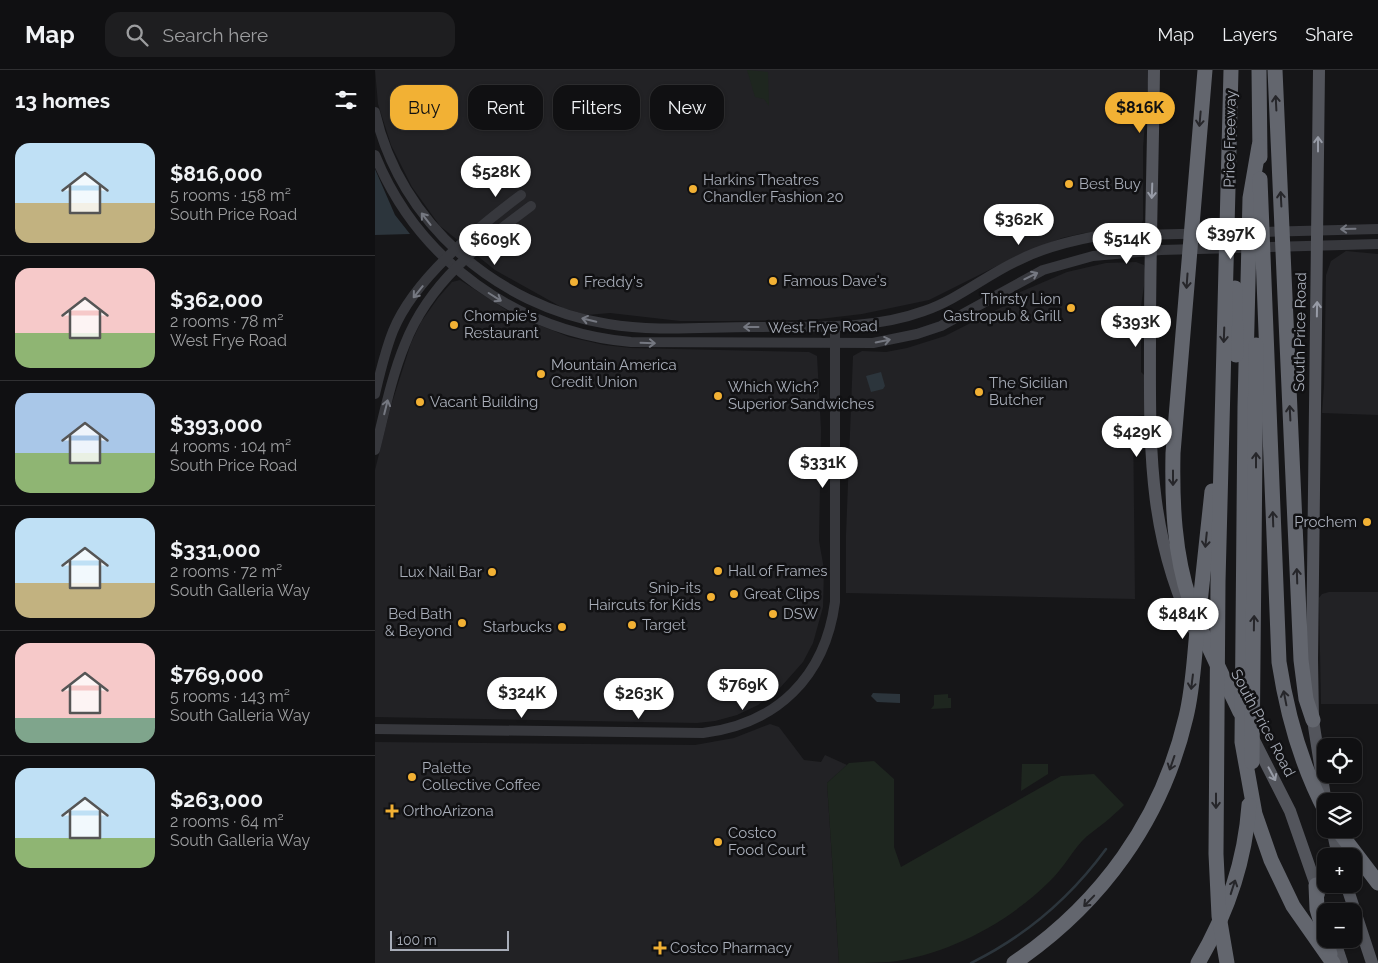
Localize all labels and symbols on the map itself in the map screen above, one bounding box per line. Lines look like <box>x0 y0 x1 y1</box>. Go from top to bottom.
street label: Price Freeway <box>1220 90 1240 188</box>
pin: $816K <box>1105 92 1175 134</box>
one-way arrow <box>1272 95 1281 111</box>
one-way arrow <box>1196 110 1205 126</box>
one-way arrow <box>1313 136 1323 152</box>
pin: $528K <box>461 156 531 198</box>
place label: Harkins Theatres Chandler Fashion 20 <box>703 171 844 206</box>
place label: Best Buy <box>1079 175 1141 193</box>
marker: Best Buy <box>1063 178 1075 190</box>
one-way arrow <box>1147 182 1156 198</box>
marker: Harkins Theatres Chandler Fashion 20 <box>687 183 699 195</box>
one-way arrow <box>1276 191 1286 207</box>
pin: $362K <box>984 204 1054 246</box>
one-way arrow <box>421 213 432 226</box>
pin: $397K <box>1196 218 1266 260</box>
pin: $514K <box>1092 222 1162 265</box>
pin: $609K <box>460 224 530 266</box>
one-way arrow <box>1340 224 1356 234</box>
one-way arrow <box>1023 271 1038 280</box>
place label: Famous Dave's <box>783 272 887 290</box>
one-way arrow <box>1182 272 1192 288</box>
street label: South Price Road <box>1290 272 1310 392</box>
place label: Freddy's <box>584 273 643 291</box>
marker: Famous Dave's <box>767 275 779 287</box>
marker: Freddy's <box>568 276 580 288</box>
one-way arrow <box>413 285 423 299</box>
place label: Thirsty Lion Gastropub & Grill <box>943 290 1062 325</box>
one-way arrow <box>487 292 501 302</box>
one-way arrow <box>1312 301 1322 317</box>
marker: Thirsty Lion Gastropub & Grill <box>1065 302 1077 314</box>
pin: $393K <box>1101 306 1171 348</box>
place label: Chompie's Restaurant <box>464 307 539 342</box>
one-way arrow <box>581 315 597 324</box>
street label: West Frye Road <box>768 317 878 337</box>
marker: Chompie's Restaurant <box>448 319 460 331</box>
one-way arrow <box>743 322 760 332</box>
one-way arrow <box>1220 327 1229 343</box>
one-way arrow <box>875 335 891 345</box>
one-way arrow <box>640 338 656 348</box>
place label: Mountain America Credit Union <box>551 356 677 391</box>
marker: Mountain America Credit Union <box>535 368 547 380</box>
place label: The Sicilian Butcher <box>989 374 1068 409</box>
place label: Which Wich? Superior Sandwiches <box>728 378 874 413</box>
marker: The Sicilian Butcher <box>973 386 985 398</box>
marker: Which Wich? Superior Sandwiches <box>712 390 724 402</box>
place label: Vacant Building <box>430 393 538 411</box>
marker: Vacant Building <box>414 396 426 408</box>
one-way arrow <box>382 399 391 415</box>
one-way arrow <box>1285 406 1295 422</box>
pin: $429K <box>1102 416 1172 458</box>
pin: $331K <box>788 446 858 489</box>
one-way arrow <box>1251 453 1261 469</box>
one-way arrow <box>1168 469 1178 485</box>
one-way arrow <box>1268 511 1278 528</box>
place label: Prochem <box>1294 513 1357 531</box>
marker: Prochem <box>1361 516 1373 528</box>
one-way arrow <box>1201 532 1211 548</box>
place label: Hall of Frames <box>728 562 827 580</box>
place label: Lux Nail Bar <box>399 563 483 581</box>
marker: Hall of Frames <box>712 565 724 577</box>
marker: Lux Nail Bar <box>486 566 498 578</box>
one-way arrow <box>1293 568 1302 584</box>
place label: Snip-its Haircuts for Kids <box>588 579 701 614</box>
place label: Great Clips <box>744 585 820 603</box>
marker: Great Clips <box>728 588 740 600</box>
marker: Snip-its Haircuts for Kids <box>705 591 717 603</box>
pin: $484K <box>1148 598 1218 640</box>
place label: Bed Bath & Beyond <box>385 605 452 640</box>
place label: DSW <box>783 605 819 623</box>
marker: DSW <box>767 608 779 620</box>
one-way arrow <box>1250 615 1259 631</box>
place label: Target <box>642 616 686 634</box>
marker: Bed Bath & Beyond <box>456 617 468 629</box>
place label: Starbucks <box>483 618 552 636</box>
marker: Target <box>626 619 638 631</box>
marker: Starbucks <box>556 621 568 633</box>
street label: South Price Road <box>1227 666 1299 780</box>
pin: $769K <box>708 668 778 711</box>
one-way arrow <box>1187 674 1197 690</box>
pin: $324K <box>487 676 557 719</box>
pin: $263K <box>604 678 674 720</box>
one-way arrow <box>1280 691 1289 707</box>
one-way arrow <box>1167 755 1176 770</box>
place label: Palette Collective Coffee <box>422 759 540 794</box>
one-way arrow <box>1267 766 1277 781</box>
marker: Palette Collective Coffee <box>406 771 418 783</box>
one-way arrow <box>1211 793 1221 809</box>
place label: OrthoArizona <box>403 802 494 820</box>
marker: OrthoArizona <box>385 804 399 818</box>
place label: Costco Food Court <box>728 824 806 859</box>
marker: Costco Food Court <box>712 836 724 848</box>
one-way arrow <box>1229 880 1238 896</box>
one-way arrow <box>1083 894 1095 907</box>
scale bar <box>390 928 509 951</box>
place label: Costco Pharmacy <box>670 939 792 957</box>
marker: Costco Pharmacy <box>654 942 666 954</box>

